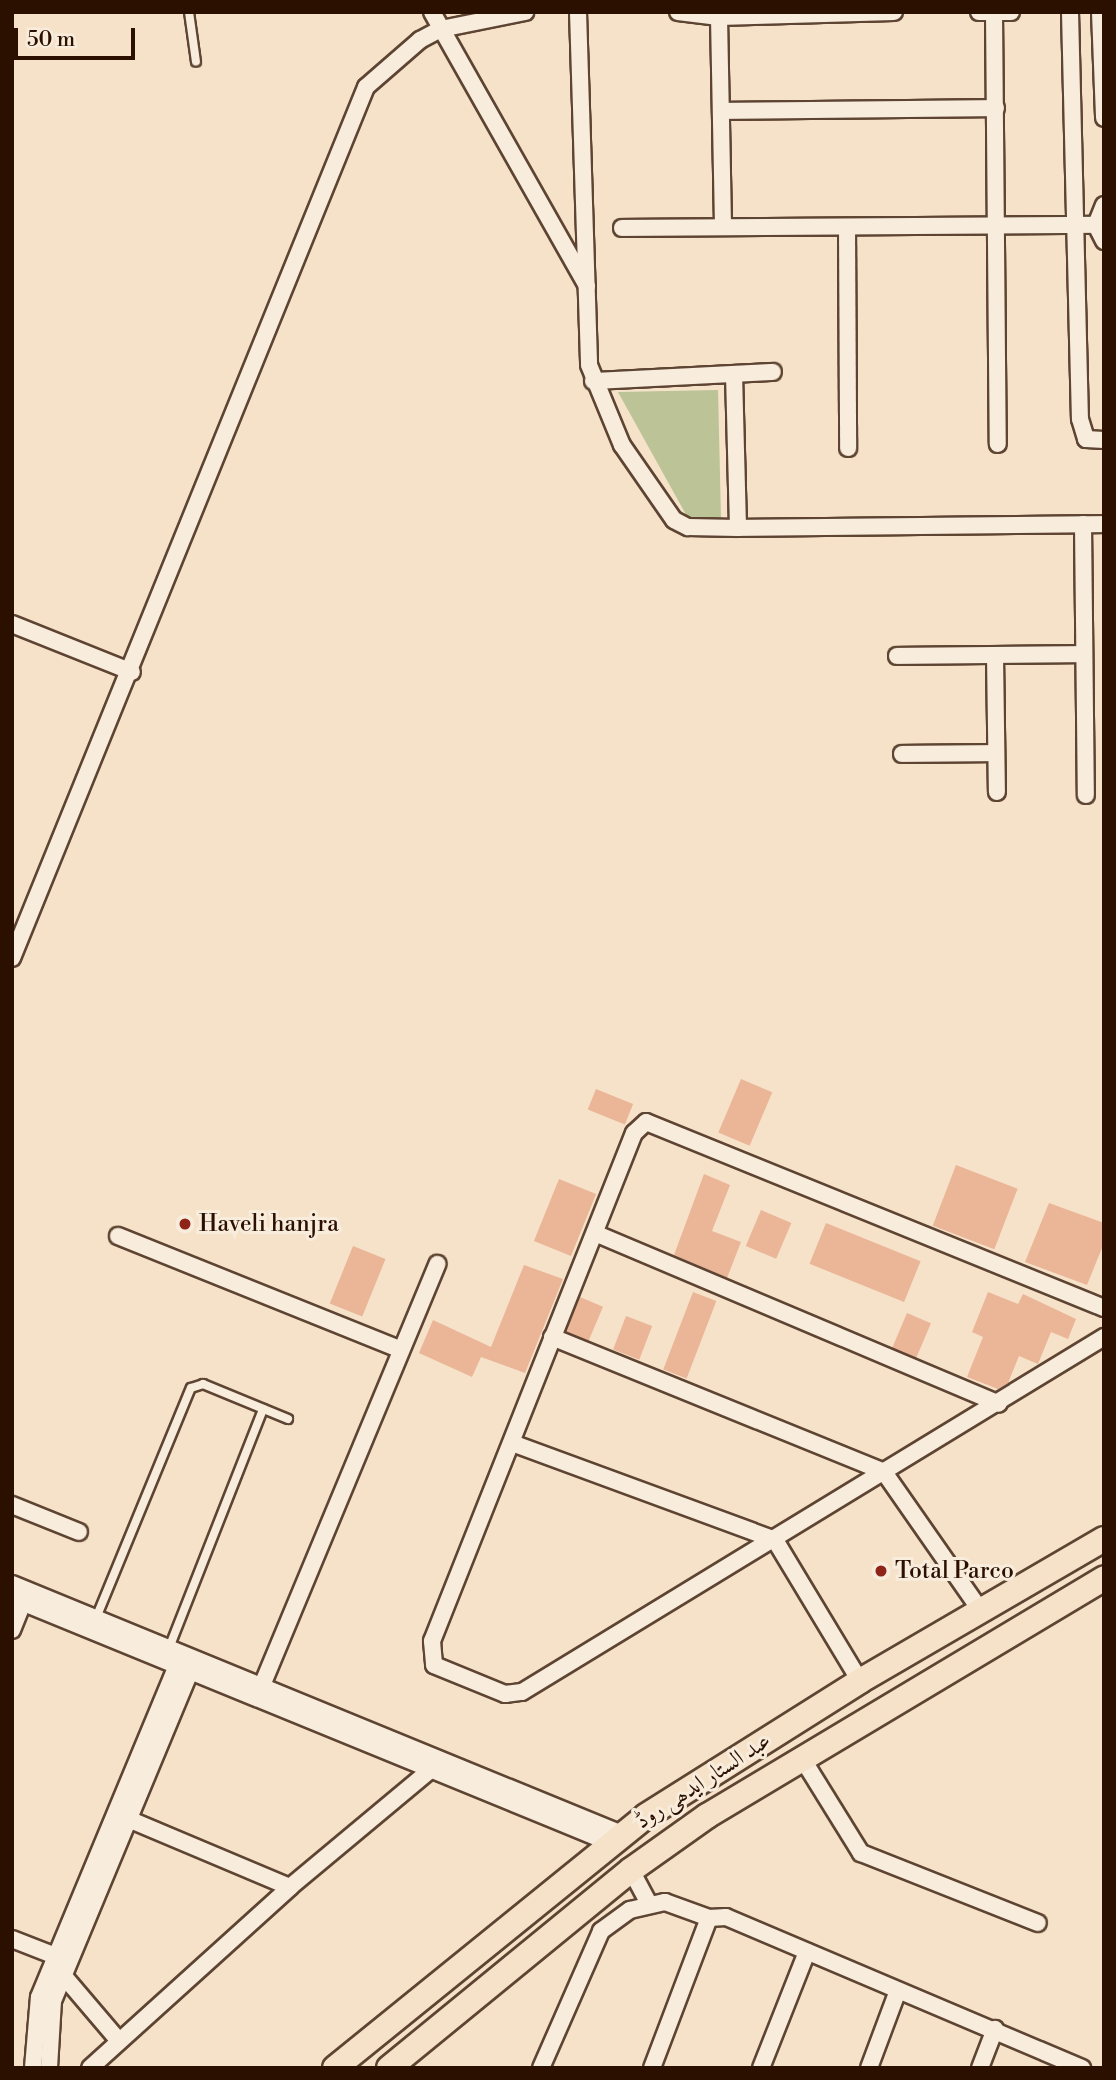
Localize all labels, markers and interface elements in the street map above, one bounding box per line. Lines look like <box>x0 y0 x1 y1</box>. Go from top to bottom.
scale bar <box>18 14 138 58</box>
text: 50 m <box>27 27 75 53</box>
place label: Haveli hanjra <box>199 1210 339 1238</box>
marker: Haveli hanjra <box>177 1216 193 1232</box>
place label: Total Parco <box>895 1557 1014 1585</box>
marker: Total Parco <box>873 1563 889 1579</box>
street label: عبد الستار ایدھی روڈ <box>630 1727 776 1835</box>

